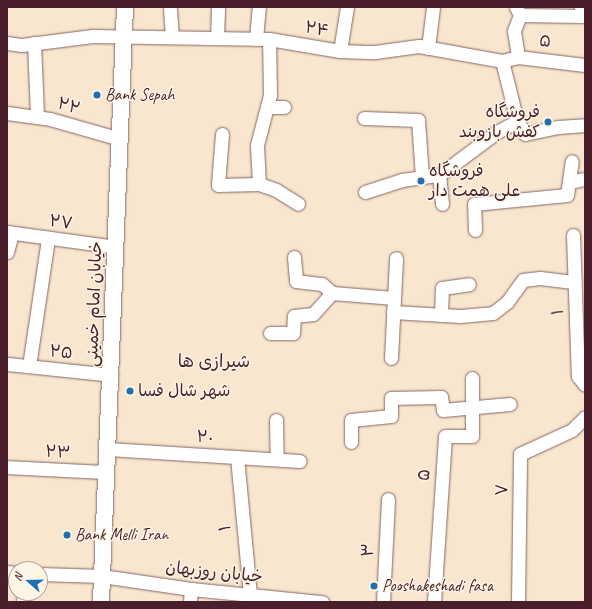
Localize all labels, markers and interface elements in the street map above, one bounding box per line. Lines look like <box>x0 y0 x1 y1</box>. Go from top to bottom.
street label: ۲۴ <box>303 17 331 41</box>
street label: ۵ <box>538 30 552 52</box>
place label: Bank Sepah <box>105 85 174 105</box>
marker: Bank Sepah <box>92 90 102 100</box>
street label: ۲۲ <box>55 93 83 119</box>
place label: فروشگاه کفش بازوبند <box>459 102 540 142</box>
marker: فروشگاه کفش بازوبند <box>543 117 553 127</box>
place label: فروشگاه علی همت دار <box>429 161 520 201</box>
marker: فروشگاه علی همت دار <box>416 176 426 186</box>
street label: ۲۷ <box>48 210 74 234</box>
street label: خیابان امام خمینی <box>82 241 106 367</box>
street label: ۱ <box>548 308 568 316</box>
street label: ۲۵ <box>48 341 74 363</box>
district label: شیرازی ها <box>178 350 250 372</box>
place label: شهر شال فسا <box>138 381 230 401</box>
marker: شهر شال فسا <box>125 386 135 396</box>
street label: ۲۰ <box>196 426 214 448</box>
street label: ۲۳ <box>45 441 71 463</box>
street label: ۵ <box>413 468 435 482</box>
street label: ۷ <box>492 484 512 496</box>
street label: ۱ <box>215 524 235 532</box>
place label: Bank Melli Iran <box>75 525 168 545</box>
marker: Bank Melli Iran <box>62 530 72 540</box>
street label: ۳ <box>357 543 379 557</box>
street label: خیابان روزبهان <box>164 557 264 587</box>
north arrow <box>8 561 48 601</box>
text: N <box>10 572 25 583</box>
place label: Pooshakeshadi fasa <box>382 576 493 596</box>
marker: Pooshakeshadi fasa <box>369 581 379 591</box>

